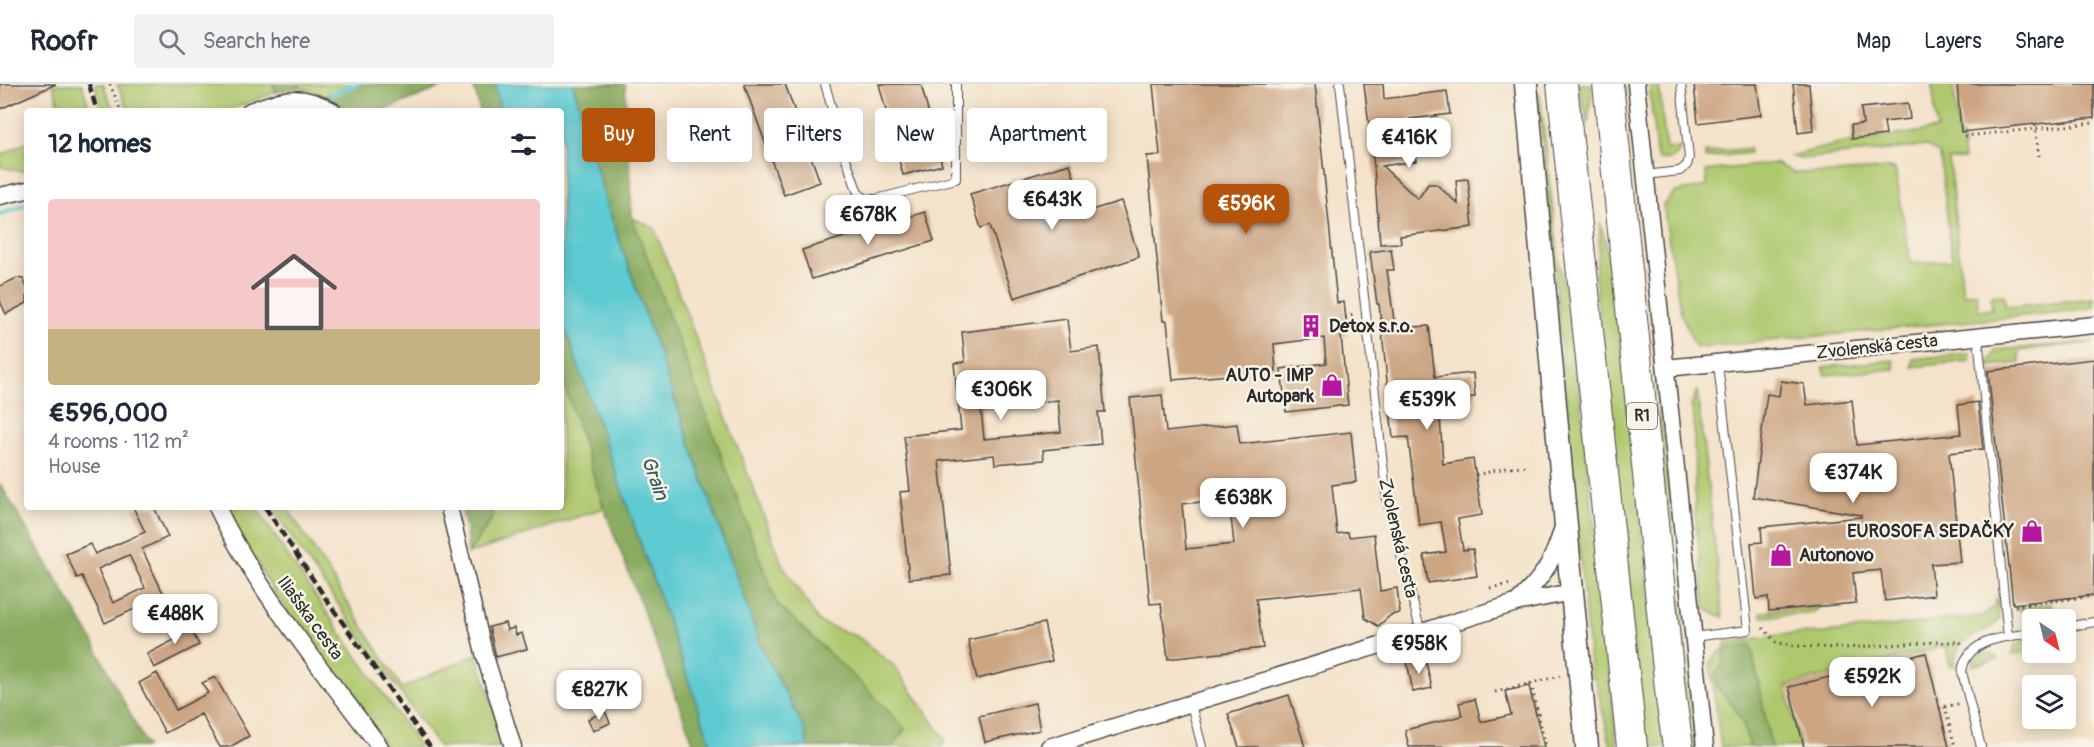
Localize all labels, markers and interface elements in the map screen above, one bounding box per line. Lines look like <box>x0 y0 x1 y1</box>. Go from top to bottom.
search box <box>134 14 554 68</box>
text: Roofr <box>30 24 98 59</box>
icon: search <box>155 25 188 58</box>
text: Search here <box>203 27 310 55</box>
text: Map <box>1856 28 1891 55</box>
text: Layers <box>1924 28 1982 55</box>
text: Share <box>2015 28 2064 55</box>
chip: Buy <box>582 108 655 162</box>
chip: Rent <box>667 108 752 162</box>
chip: Filters <box>764 108 863 162</box>
chip: New <box>875 108 955 162</box>
chip: Apartment <box>967 108 1107 162</box>
pin: €416K <box>1367 118 1451 169</box>
text: €416K <box>1381 125 1437 150</box>
text: 12 homes <box>48 128 151 160</box>
icon: filters <box>507 128 540 161</box>
pin: €643K <box>1010 180 1094 231</box>
pin: €596K <box>1204 184 1288 235</box>
text: €643K <box>1022 187 1082 212</box>
text: €596K <box>1217 191 1275 216</box>
pin: €678K <box>826 195 910 246</box>
text: €678K <box>839 202 897 227</box>
icon: home <box>240 238 348 346</box>
building icon: Detox s.r.o. <box>1298 313 1324 339</box>
place label: Detox s.r.o. <box>1329 315 1414 338</box>
street label: Zvolenská cesta <box>1815 329 1939 365</box>
place label: AUTO - IMP Autopark <box>1226 364 1314 408</box>
pin: €306K <box>959 370 1043 421</box>
shop icon: AUTO - IMP Autopark <box>1319 372 1345 398</box>
text: €306K <box>970 377 1032 402</box>
pin: €539K <box>1385 380 1469 431</box>
text: €539K <box>1398 387 1456 412</box>
text: €596,000 <box>48 397 168 429</box>
road number: R1 <box>1627 403 1657 429</box>
text: 4 rooms · 112 m² <box>48 429 189 454</box>
water label: Grain <box>636 453 675 505</box>
pin: €374K <box>1811 453 1895 504</box>
text: House <box>48 454 100 479</box>
text: €374K <box>1824 460 1882 485</box>
street label: Zvolenská cesta <box>1373 476 1423 600</box>
pin: €638K <box>1201 478 1285 529</box>
text: €638K <box>1214 485 1272 510</box>
shop icon: EUROSOFA SEDAČKY <box>2019 518 2045 544</box>
place label: EUROSOFA SEDAČKY <box>1847 519 2015 543</box>
shop icon: Autonovo <box>1768 542 1794 568</box>
place label: Autonovo <box>1799 544 1874 567</box>
street label: Iliašska cesta <box>272 571 348 665</box>
pin: €488K <box>133 594 217 645</box>
text: €488K <box>146 601 204 626</box>
north arrow <box>2022 609 2076 663</box>
map controls <box>2022 609 2076 729</box>
pin: €958K <box>1377 624 1461 675</box>
text: €958K <box>1391 631 1447 656</box>
pin: €592K <box>1830 657 1914 708</box>
text: €592K <box>1843 664 1901 689</box>
pin: €827K <box>557 670 641 721</box>
button: layers <box>2022 675 2076 729</box>
text: €827K <box>570 677 628 702</box>

